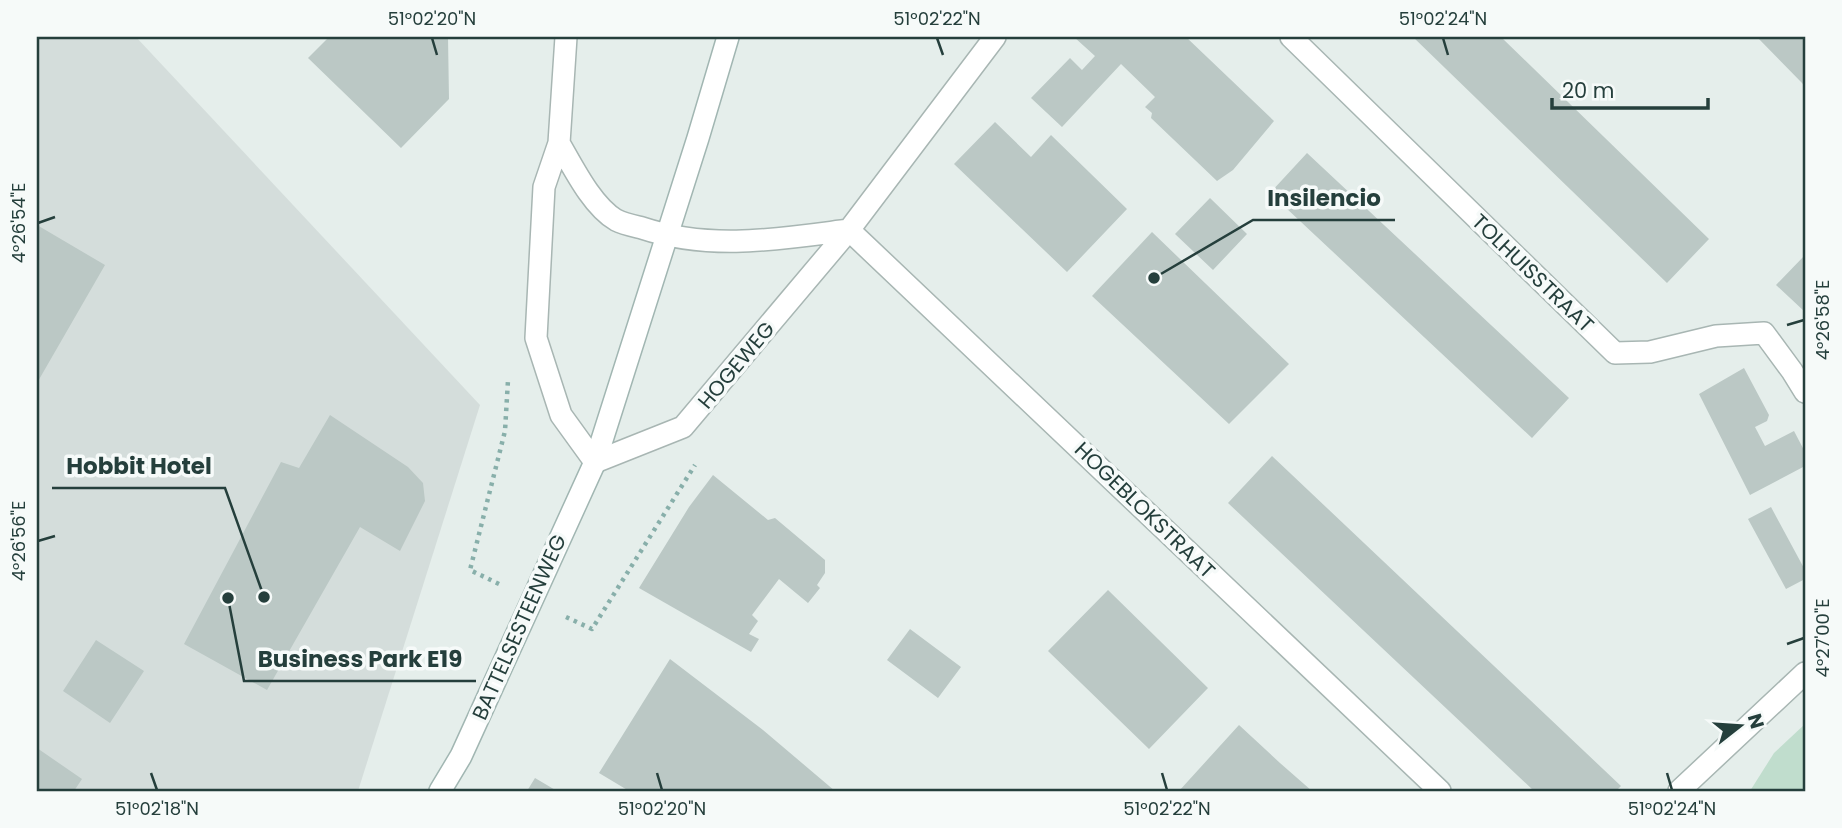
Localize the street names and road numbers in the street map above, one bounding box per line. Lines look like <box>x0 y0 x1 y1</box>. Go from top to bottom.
street label: TOLHUISSTRAAT <box>1466 207 1600 339</box>
street label: HOGEWEG <box>691 315 781 415</box>
street label: HOGEBLOKSTRAAT <box>1068 435 1222 585</box>
street label: BATTELSESTEENWEG <box>465 530 573 724</box>

